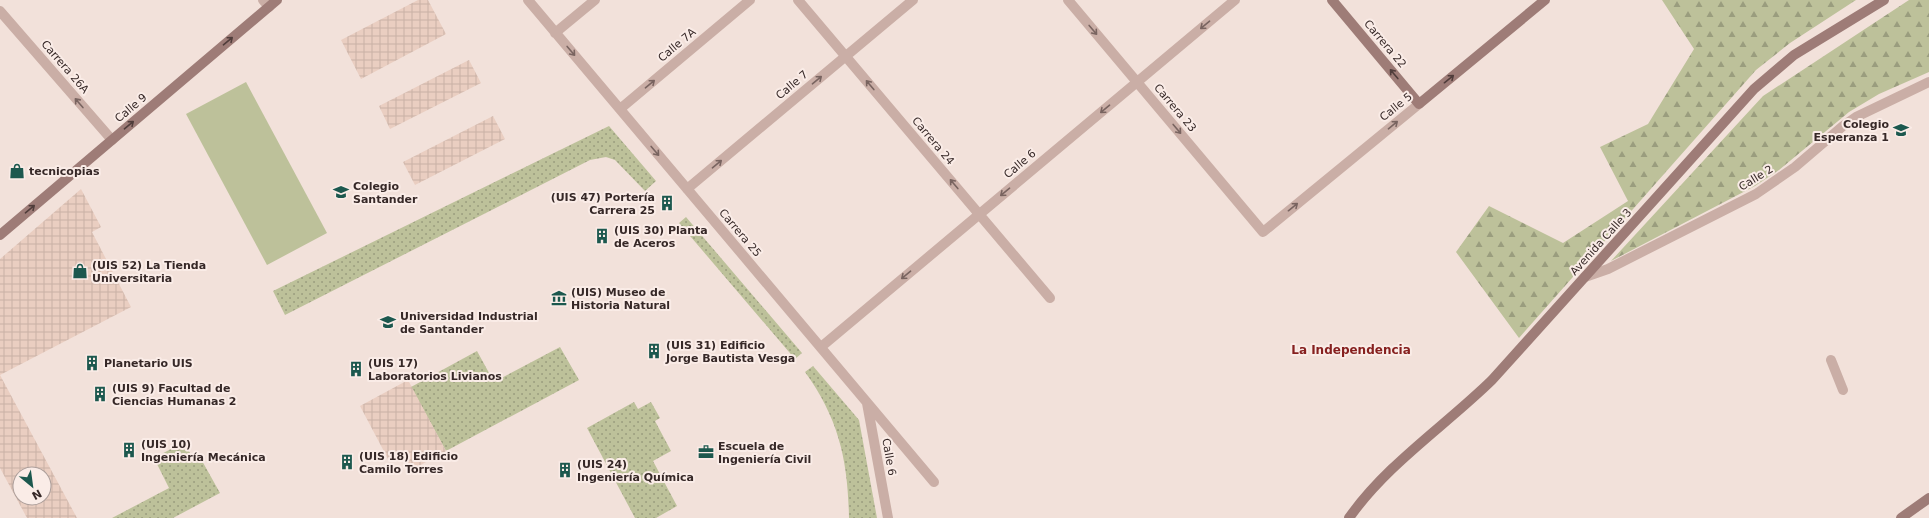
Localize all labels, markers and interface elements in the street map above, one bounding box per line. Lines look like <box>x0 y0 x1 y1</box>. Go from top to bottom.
street label: Carrera 22 <box>1361 17 1409 71</box>
one-way arrow <box>1199 21 1210 30</box>
street label: Calle 7A <box>655 25 699 65</box>
one-way arrow <box>1089 25 1098 35</box>
one-way arrow <box>223 37 233 46</box>
street label: Carrera 26A <box>38 38 92 97</box>
one-way arrow <box>566 46 575 57</box>
street label: Calle 7 <box>773 68 811 102</box>
one-way arrow <box>1389 68 1398 79</box>
one-way arrow <box>1444 74 1455 83</box>
one-way arrow <box>811 76 822 85</box>
one-way arrow <box>644 79 655 88</box>
one-way arrow <box>865 79 874 90</box>
street label: Carrera 23 <box>1151 81 1199 135</box>
street label: Calle 5 <box>1377 90 1415 124</box>
street label: Calle 9 <box>112 91 150 125</box>
one-way arrow <box>75 97 84 108</box>
one-way arrow <box>1100 104 1111 113</box>
street label: Carrera 24 <box>909 114 957 168</box>
place label: Colegio Esperanza 1 <box>1814 118 1889 144</box>
one-way arrow <box>1388 120 1399 129</box>
one-way arrow <box>124 121 134 130</box>
school or university icon: Colegio Esperanza 1 <box>1892 121 1910 139</box>
one-way arrow <box>1172 124 1181 135</box>
one-way arrow <box>650 145 659 156</box>
street label: Calle 6 <box>1001 147 1039 181</box>
one-way arrow <box>712 160 722 169</box>
shop icon: tecnicopias <box>8 162 26 180</box>
street label: Calle 2 <box>1737 162 1775 194</box>
place label: tecnicopias <box>29 165 100 178</box>
one-way arrow <box>949 179 958 190</box>
place label: Colegio Santander <box>353 180 418 206</box>
school or university icon: Colegio Santander <box>332 183 350 201</box>
one-way arrow <box>1000 187 1011 196</box>
place label: (UIS 47) Portería Carrera 25 <box>551 191 655 217</box>
building icon: (UIS 47) Portería Carrera 25 <box>658 194 676 212</box>
one-way arrow <box>1288 203 1298 212</box>
one-way arrow <box>24 205 35 214</box>
street label: Carrera 25 <box>716 206 764 260</box>
street label: Avenida Calle 3 <box>1568 206 1634 278</box>
place label: (UIS 30) Planta de Aceros <box>614 224 708 250</box>
building icon: (UIS 30) Planta de Aceros <box>593 227 611 245</box>
place label: (UIS 52) La Tienda Universitaria <box>92 259 206 285</box>
shop icon: (UIS 52) La Tienda Universitaria <box>71 262 89 280</box>
one-way arrow <box>900 271 911 280</box>
place label: (UIS) Museo de Historia Natural <box>571 286 670 312</box>
museum icon: (UIS) Museo de Historia Natural <box>550 289 568 307</box>
place label: Universidad Industrial de Santander <box>400 310 538 336</box>
school or university icon: Universidad Industrial de Santander <box>379 313 397 331</box>
place label: (UIS 31) Edificio Jorge Bautista Vesga <box>665 339 795 365</box>
building icon: (UIS 31) Edificio Jorge Bautista Vesga <box>645 342 663 360</box>
district label: La Independencia <box>1291 343 1411 357</box>
building icon: Planetario UIS <box>83 354 101 372</box>
place label: Planetario UIS <box>104 357 193 370</box>
place label: (UIS 17) Laboratorios Livianos <box>368 357 502 383</box>
building icon: (UIS 17) Laboratorios Livianos <box>347 360 365 378</box>
place label: (UIS 9) Facultad de Ciencias Humanas 2 <box>112 382 236 408</box>
building icon: (UIS 9) Facultad de Ciencias Humanas 2 <box>91 385 109 403</box>
street label: Calle 6 <box>879 437 899 477</box>
place label: (UIS 10) Ingeniería Mecánica <box>141 438 266 464</box>
place label: Escuela de Ingeniería Civil <box>718 440 811 466</box>
building icon: (UIS 10) Ingeniería Mecánica <box>120 441 138 459</box>
office icon: Escuela de Ingeniería Civil <box>697 443 715 461</box>
place label: (UIS 18) Edificio Camilo Torres <box>359 450 459 476</box>
building icon: (UIS 18) Edificio Camilo Torres <box>338 453 356 471</box>
place label: (UIS 24) Ingeniería Química <box>577 458 694 484</box>
building icon: (UIS 24) Ingeniería Química <box>556 461 574 479</box>
north arrow <box>12 466 52 506</box>
text: N <box>29 486 44 502</box>

